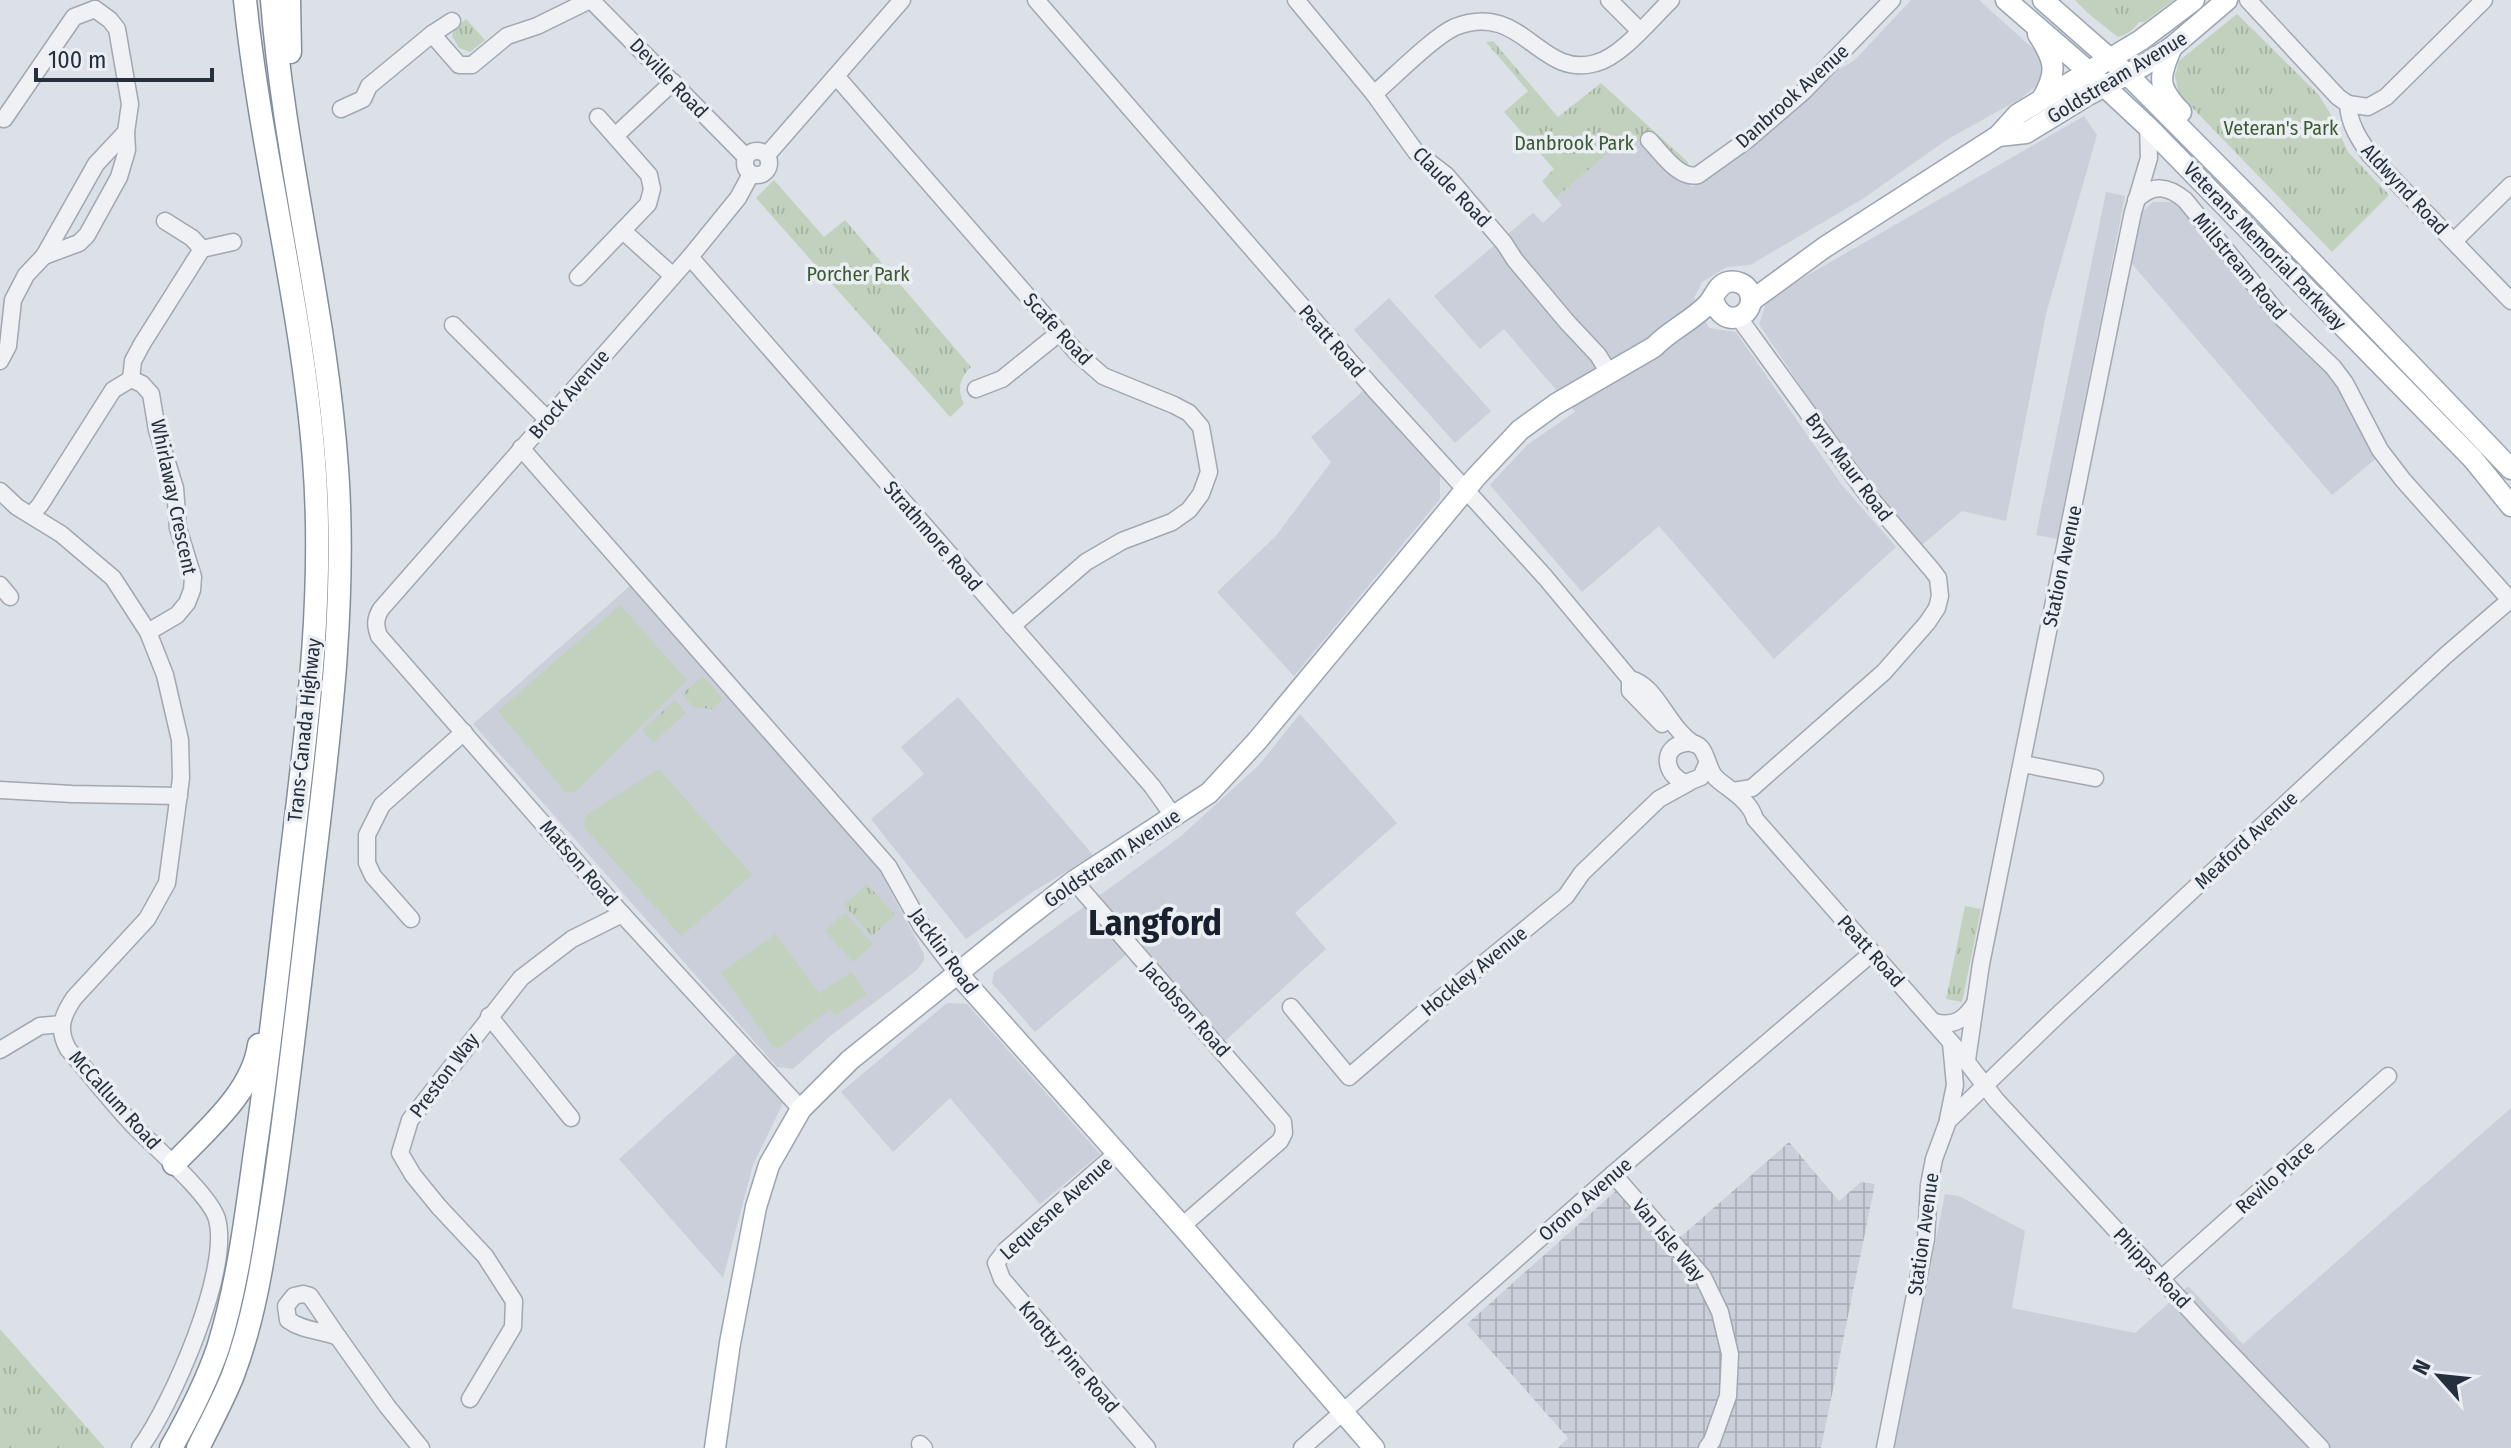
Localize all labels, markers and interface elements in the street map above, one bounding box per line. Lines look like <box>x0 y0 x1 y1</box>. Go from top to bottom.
street label: Goldstream Avenue <box>2043 26 2191 128</box>
scale bar <box>36 32 212 82</box>
street label: Deville Road <box>625 33 713 123</box>
street label: Danbrook Avenue <box>1730 39 1854 153</box>
text: 100 m <box>48 46 106 74</box>
park label: Veteran's Park <box>2224 116 2339 140</box>
park label: Danbrook Park <box>1514 131 1634 155</box>
street label: Aldwynd Road <box>2357 138 2453 240</box>
street label: Claude Road <box>1408 142 1496 232</box>
street label: Veterans Memorial Parkway <box>2179 157 2351 335</box>
street label: Millstream Road <box>2188 208 2292 324</box>
park label: Porcher Park <box>807 262 910 286</box>
street label: Scafe Road <box>1019 288 1097 370</box>
street label: Peatt Road <box>1294 300 1370 382</box>
street label: Brock Avenue <box>524 344 614 444</box>
street label: Bryn Maur Road <box>1800 408 1898 526</box>
street label: Whirlaway Crescent <box>146 417 202 577</box>
street label: Strathmore Road <box>879 476 987 596</box>
street label: Station Avenue <box>2037 503 2087 629</box>
street label: Trans-Canada Highway <box>282 637 326 823</box>
street label: Meaford Avenue <box>2190 786 2302 894</box>
street label: Goldstream Avenue <box>1039 804 1185 912</box>
street label: Matson Road <box>535 815 623 911</box>
district label: Langford <box>1088 901 1222 945</box>
street label: Jacklin Road <box>905 903 983 999</box>
street label: Peatt Road <box>1832 910 1910 992</box>
street label: Hockley Avenue <box>1416 921 1532 1021</box>
street label: Jacobson Road <box>1137 956 1235 1062</box>
street label: Preston Way <box>404 1028 484 1122</box>
street label: McCallum Road <box>64 1046 166 1154</box>
street label: Revilo Place <box>2231 1135 2319 1219</box>
street label: Lequesne Avenue <box>995 1151 1117 1265</box>
street label: Orono Avenue <box>1534 1152 1636 1246</box>
street label: Station Avenue <box>1903 1171 1943 1297</box>
street label: Van Isle Way <box>1627 1194 1711 1286</box>
street label: Phipps Road <box>2109 1223 2195 1313</box>
street label: Knotty Pine Road <box>1014 1296 1124 1418</box>
north arrow <box>2399 1336 2479 1416</box>
text: N <box>2407 1355 2437 1379</box>

